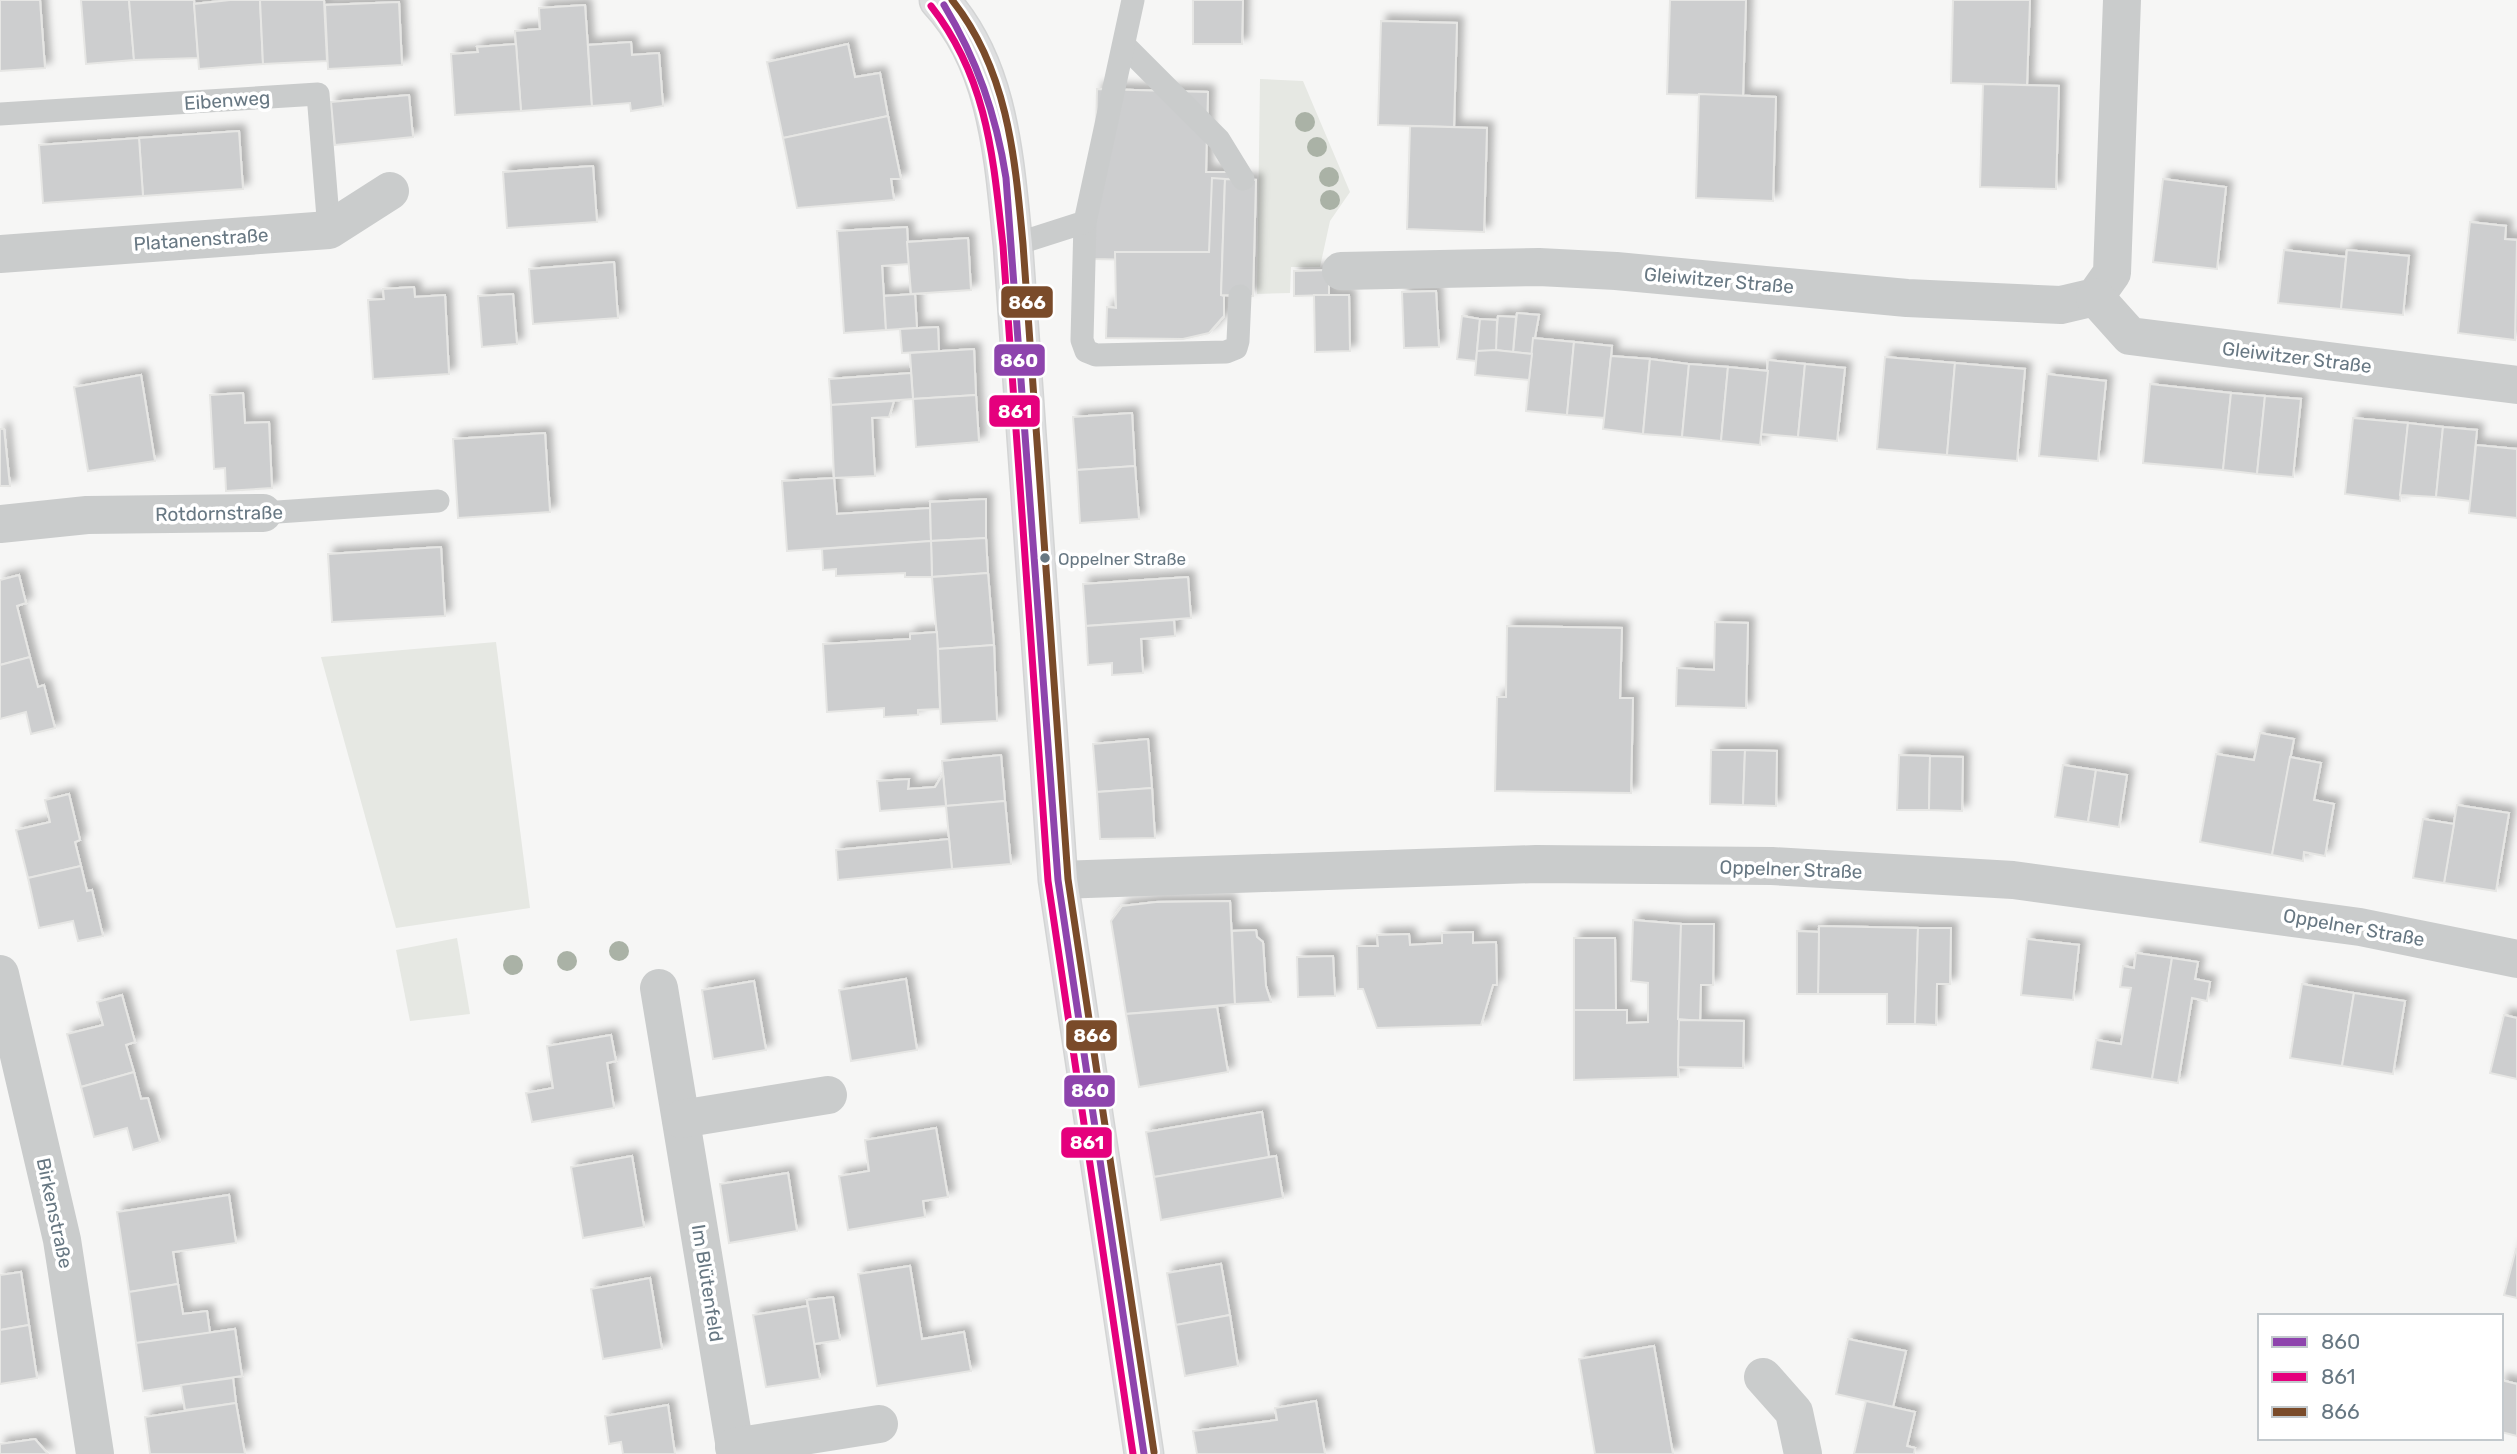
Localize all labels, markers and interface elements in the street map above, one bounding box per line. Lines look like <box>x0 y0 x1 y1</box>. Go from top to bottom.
street label: Eibenweg <box>183 86 271 115</box>
street label: Platanenstraße <box>133 223 269 256</box>
street label: Gleiwitzer Straße <box>1643 262 1795 299</box>
line badge: 866 <box>1000 285 1054 319</box>
text: 866 <box>1008 291 1046 314</box>
street label: Gleiwitzer Straße <box>2221 337 2373 378</box>
line badge: 860 <box>993 343 1046 377</box>
text: 860 <box>1000 349 1038 372</box>
line badge: 861 <box>988 394 1041 428</box>
text: 861 <box>998 400 1032 423</box>
street label: Rotdornstraße <box>155 501 283 526</box>
place label: Oppelner Straße <box>1058 549 1186 569</box>
marker: Oppelner Straße <box>1038 551 1052 565</box>
street label: Oppelner Straße <box>1719 856 1863 883</box>
street label: Oppelner Straße <box>2282 904 2426 951</box>
line badge: 866 <box>1065 1019 1118 1052</box>
text: 866 <box>1073 1024 1111 1047</box>
line badge: 860 <box>1063 1074 1116 1108</box>
text: 860 <box>1071 1079 1109 1102</box>
line badge: 861 <box>1060 1126 1113 1159</box>
text: 861 <box>1070 1131 1104 1154</box>
street label: Birkenstraße <box>32 1156 77 1271</box>
street label: Im Blütenfeld <box>687 1223 728 1343</box>
legend <box>2258 1314 2503 1440</box>
text: 860 <box>2321 1329 2360 1354</box>
text: 861 <box>2321 1364 2356 1389</box>
text: 866 <box>2321 1399 2360 1424</box>

